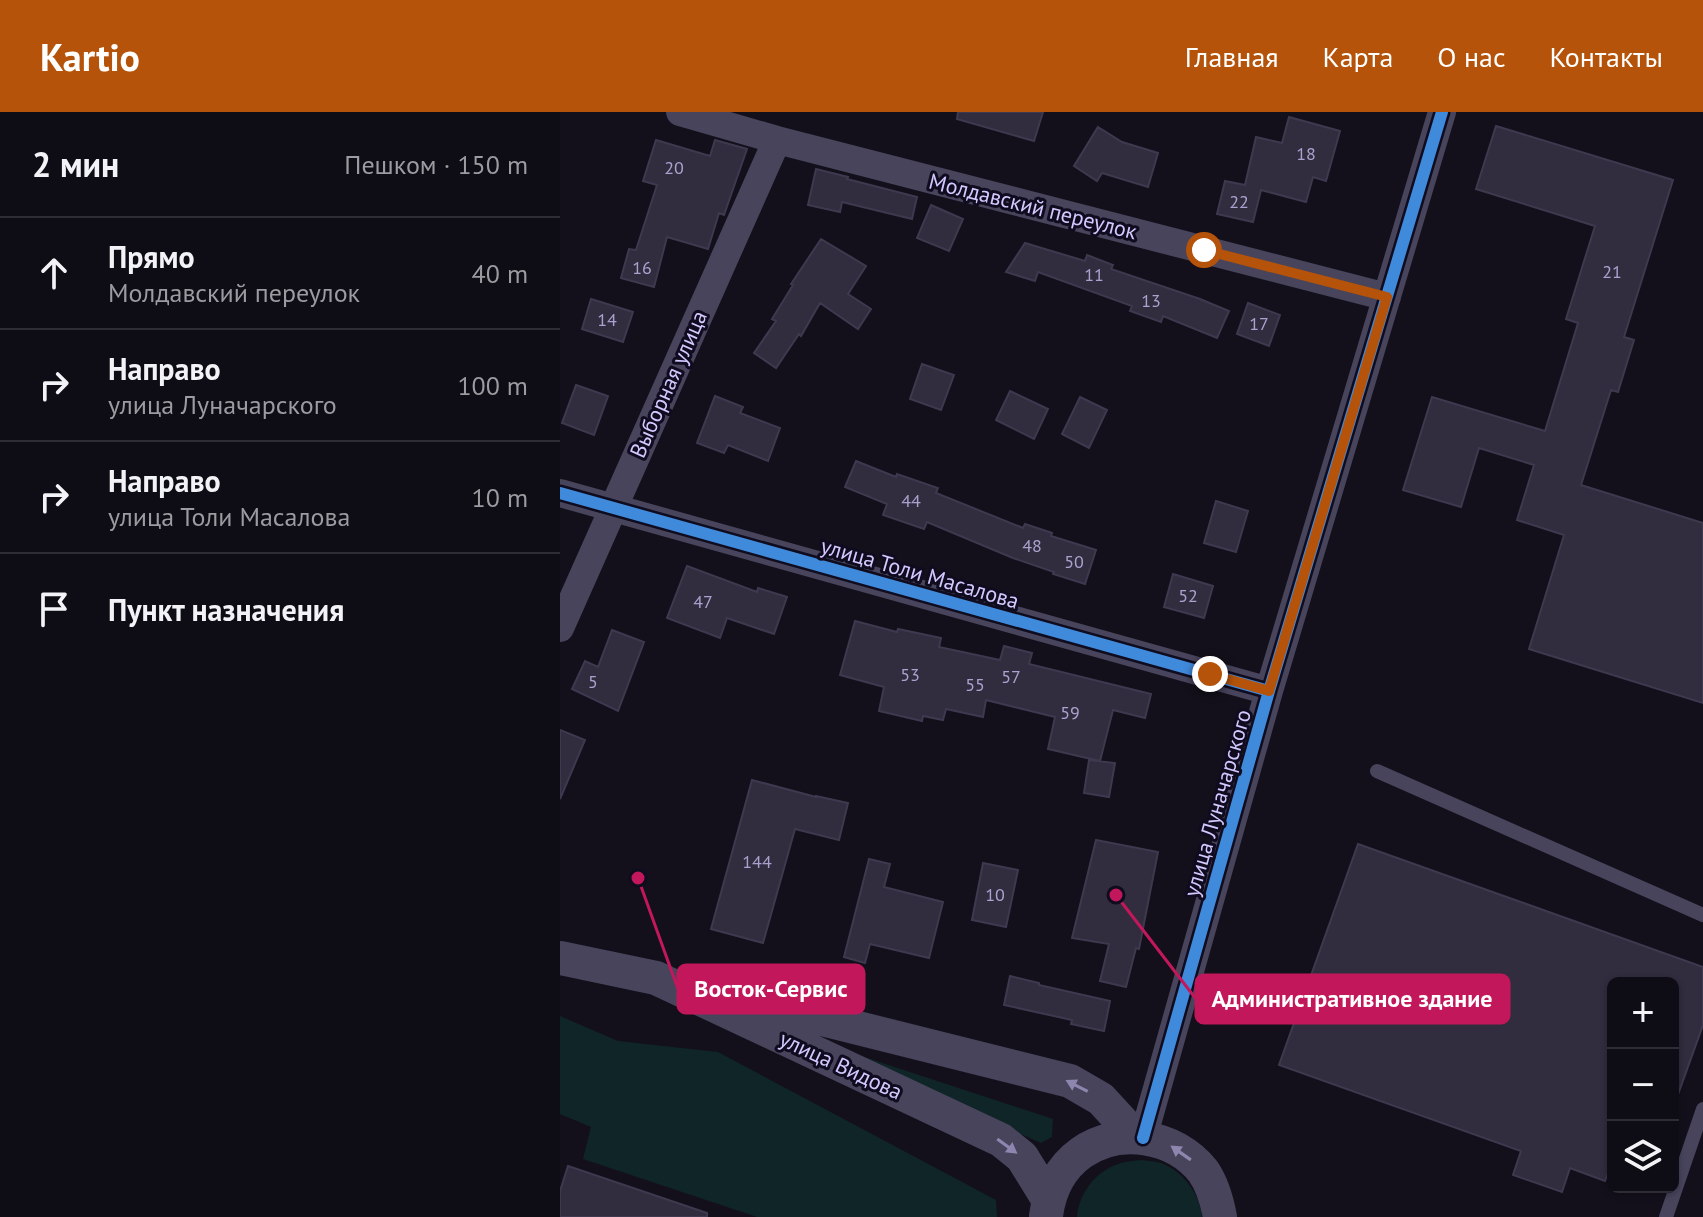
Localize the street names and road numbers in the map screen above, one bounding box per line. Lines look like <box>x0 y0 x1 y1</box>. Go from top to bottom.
street label: Молдавский переулок <box>926 167 1140 245</box>
street label: Выборная улица <box>623 306 713 462</box>
street label: улица Толи Масалова <box>818 531 1022 615</box>
street label: улица Луначарского <box>1177 706 1257 900</box>
street label: улица Видова <box>775 1024 907 1106</box>

